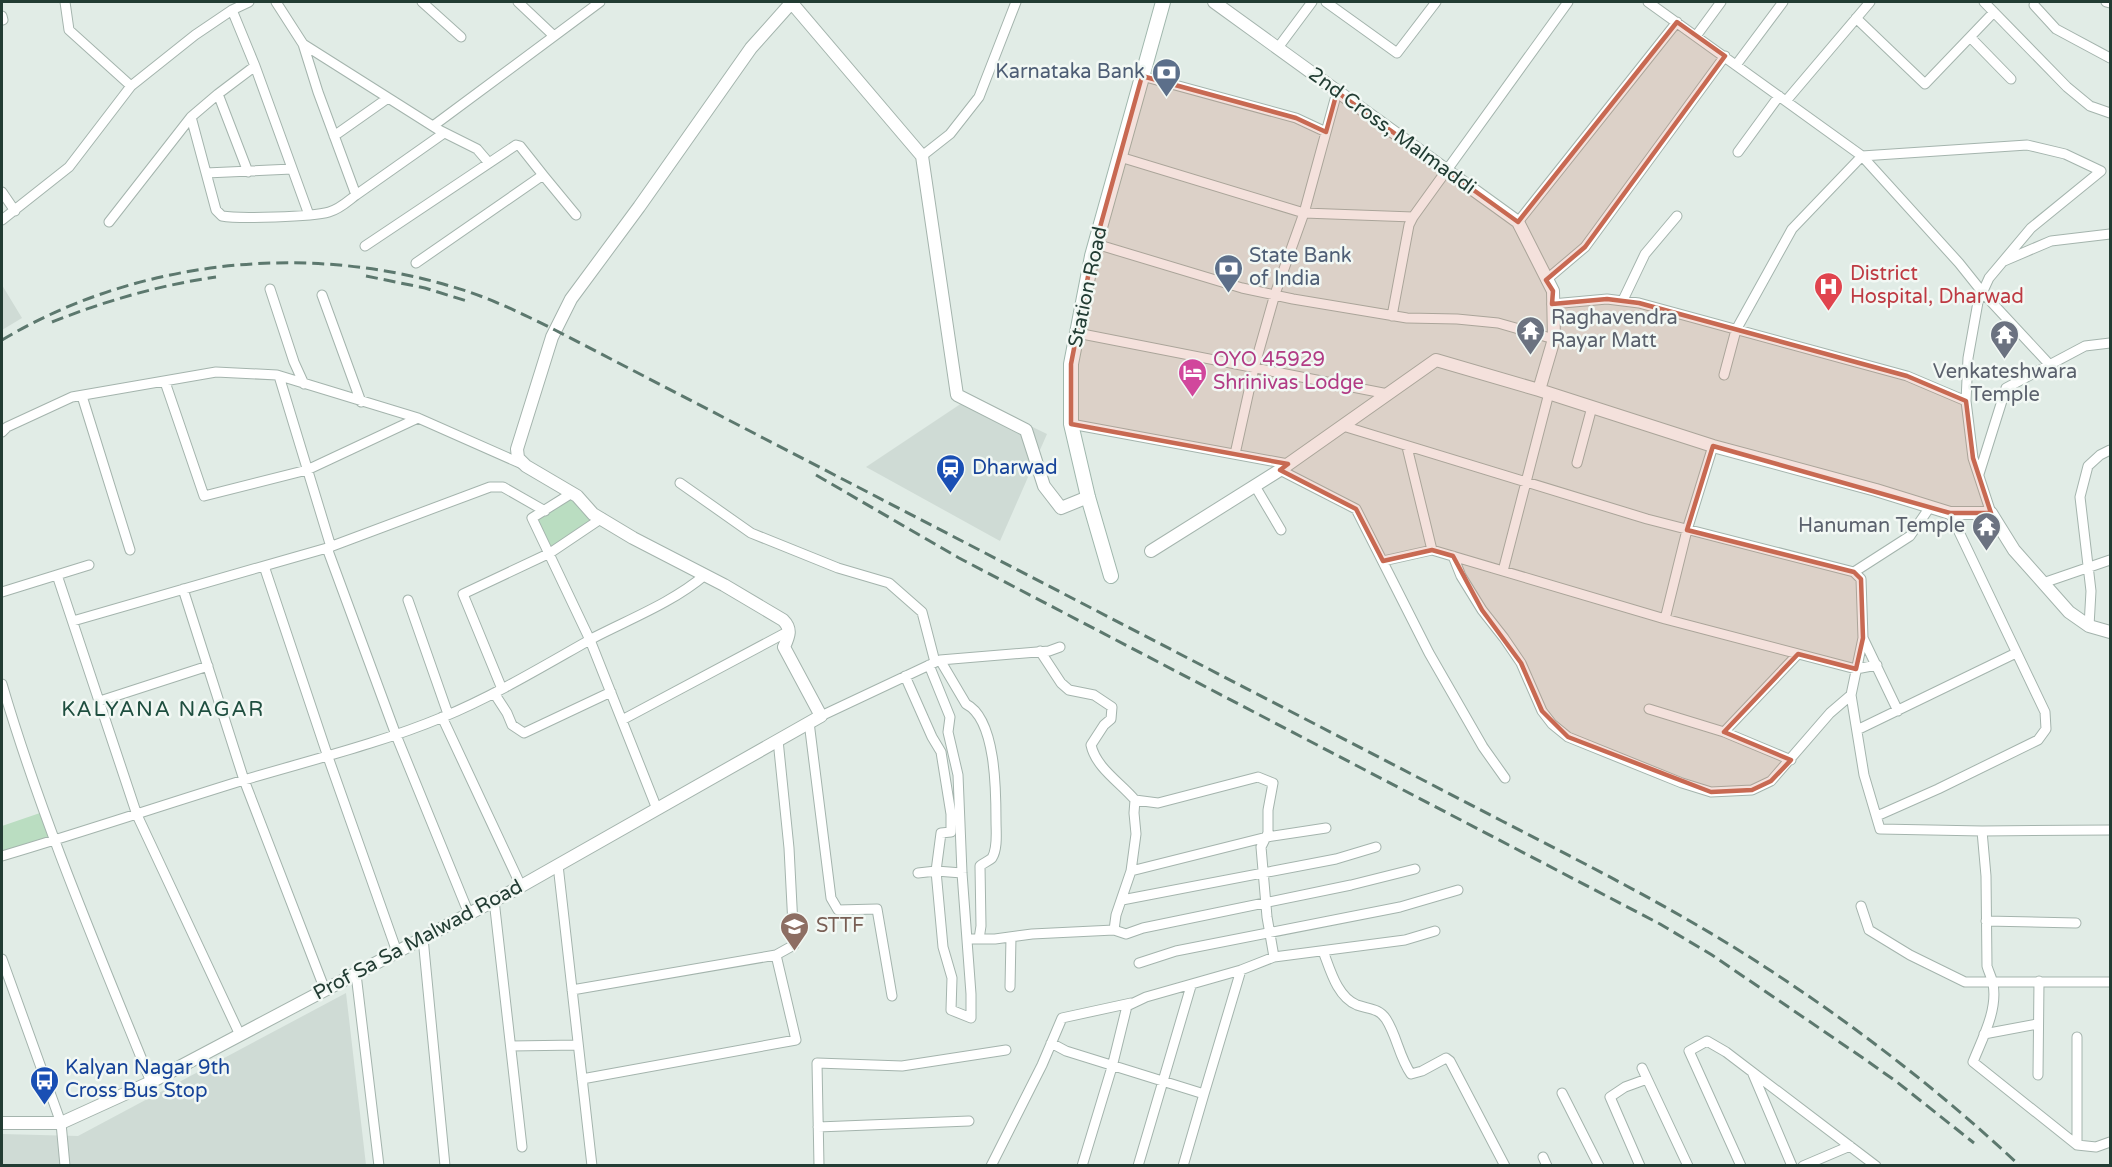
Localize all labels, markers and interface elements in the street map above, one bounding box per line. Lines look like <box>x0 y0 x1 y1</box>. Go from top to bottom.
bank icon: Karnataka Bank <box>1150 56 1182 98</box>
place label: Karnataka Bank <box>995 60 1145 84</box>
street label: 2nd Cross, Malmaddi <box>1304 62 1480 200</box>
street label: Station Road <box>1063 224 1113 350</box>
place label: State Bank of India <box>1249 244 1352 291</box>
bank icon: State Bank of India <box>1212 252 1244 294</box>
place label: District Hospital, Dharwad <box>1850 262 2024 309</box>
hospital icon: District Hospital, Dharwad <box>1813 270 1845 312</box>
place label: Raghavendra Rayar Matt <box>1551 306 1678 353</box>
temple icon: Raghavendra Rayar Matt <box>1514 314 1546 356</box>
temple icon: Venkateshwara Temple <box>1989 318 2021 360</box>
place label: OYO 45929 Shrinivas Lodge <box>1213 348 1364 395</box>
hotel icon: OYO 45929 Shrinivas Lodge <box>1176 356 1208 398</box>
place label: Venkateshwara Temple <box>1933 360 2077 407</box>
station icon: Dharwad <box>935 452 967 494</box>
place label: Dharwad <box>972 456 1058 480</box>
temple icon: Hanuman Temple <box>1970 510 2002 552</box>
place label: Hanuman Temple <box>1798 514 1965 538</box>
district label: KALYANA NAGAR <box>61 697 265 722</box>
street label: Prof Sa Sa Malwad Road <box>309 875 527 1005</box>
school or university icon: STTF <box>779 910 811 952</box>
place label: STTF <box>816 914 864 938</box>
place label: Kalyan Nagar 9th Cross Bus Stop <box>65 1056 230 1103</box>
bus stop icon: Kalyan Nagar 9th Cross Bus Stop <box>28 1064 60 1106</box>

